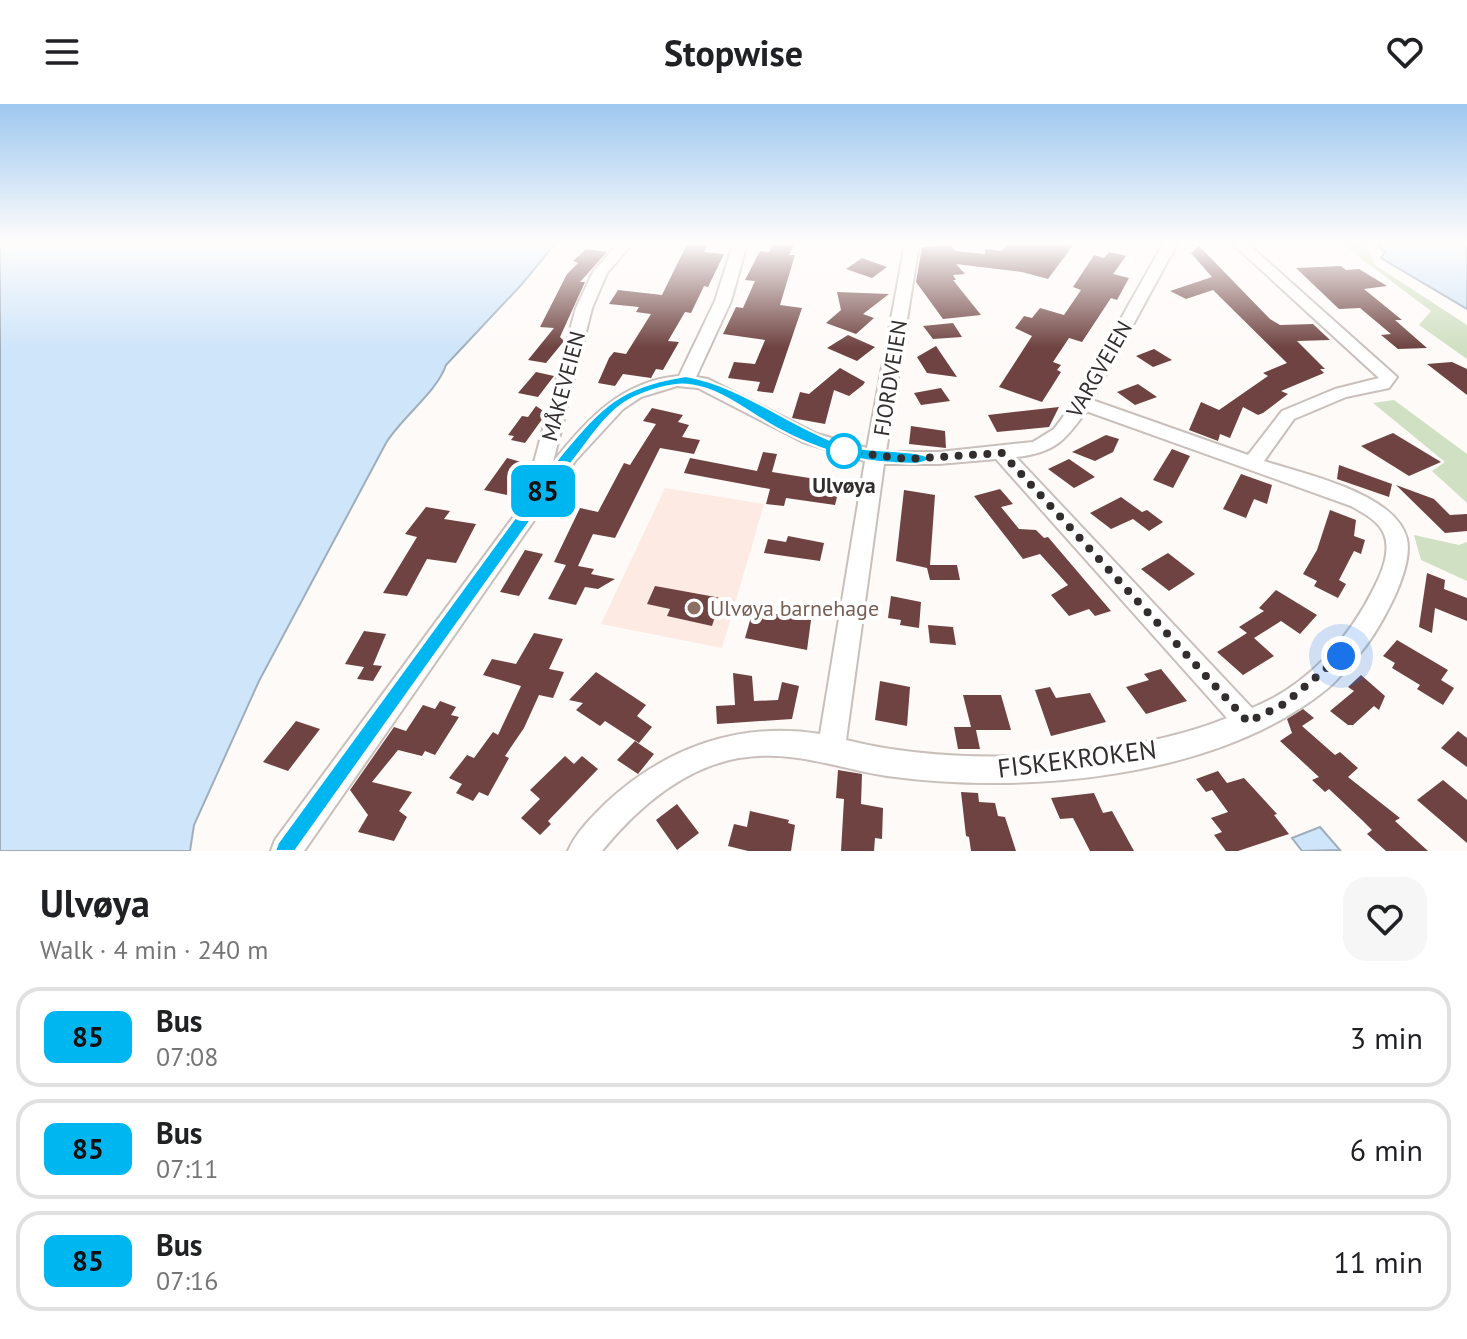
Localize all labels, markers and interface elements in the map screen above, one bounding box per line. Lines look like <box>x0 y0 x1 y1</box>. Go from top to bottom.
text: Stopwise <box>664 29 803 76</box>
icon: menu <box>40 30 84 74</box>
icon: heart <box>1383 30 1427 74</box>
street label: VARGVEIEN <box>1060 316 1138 423</box>
street label: FJORDVEIEN <box>867 318 913 438</box>
street label: MÅKEVEIEN <box>535 328 591 444</box>
marker: Ulvøya <box>827 434 861 468</box>
line badge: 85 <box>507 465 579 517</box>
place label: Ulvøya <box>812 471 876 499</box>
text: 85 <box>527 472 559 509</box>
place label: Ulvøya barnehage <box>710 594 879 622</box>
marker: Ulvøya barnehage <box>685 599 703 617</box>
your location <box>1321 636 1361 676</box>
street label: FISKEKROKEN <box>996 732 1158 785</box>
button: heart <box>1343 877 1427 961</box>
text: Ulvøya <box>40 878 150 927</box>
text: Walk · 4 min · 240 m <box>40 933 268 966</box>
text: Bus <box>156 1001 203 1040</box>
text: 85 <box>72 1018 104 1055</box>
text: 3 min <box>1350 1018 1423 1057</box>
text: 07:08 <box>156 1040 218 1073</box>
text: Bus <box>156 1113 203 1152</box>
text: 85 <box>72 1130 104 1167</box>
text: 6 min <box>1350 1130 1423 1169</box>
text: 07:11 <box>156 1152 218 1185</box>
text: Bus <box>156 1225 203 1264</box>
text: 85 <box>72 1242 104 1279</box>
text: 11 min <box>1333 1242 1423 1281</box>
text: 07:16 <box>156 1264 218 1297</box>

